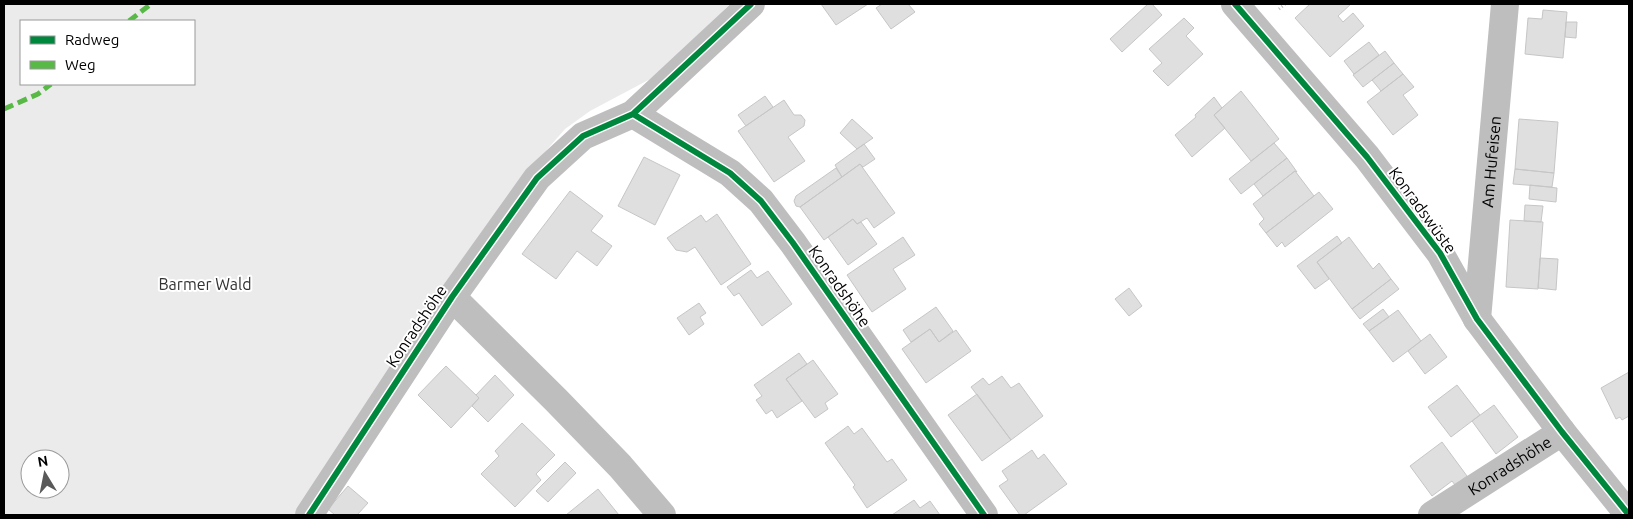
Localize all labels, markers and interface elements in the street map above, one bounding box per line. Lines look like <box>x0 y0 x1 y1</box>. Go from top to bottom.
legend <box>20 20 195 85</box>
text: Radweg <box>65 31 119 48</box>
text: Weg <box>65 56 96 73</box>
street label: Am Hufeisen <box>1478 115 1504 208</box>
street label: Konradswüste <box>1386 163 1460 257</box>
street label: Konradshöhe <box>805 242 875 330</box>
park label: Barmer Wald <box>158 275 252 293</box>
street label: Konradshöhe <box>382 282 450 370</box>
street label: Konradshöhe <box>1465 432 1555 499</box>
north arrow <box>20 449 70 499</box>
text: N <box>36 452 49 470</box>

